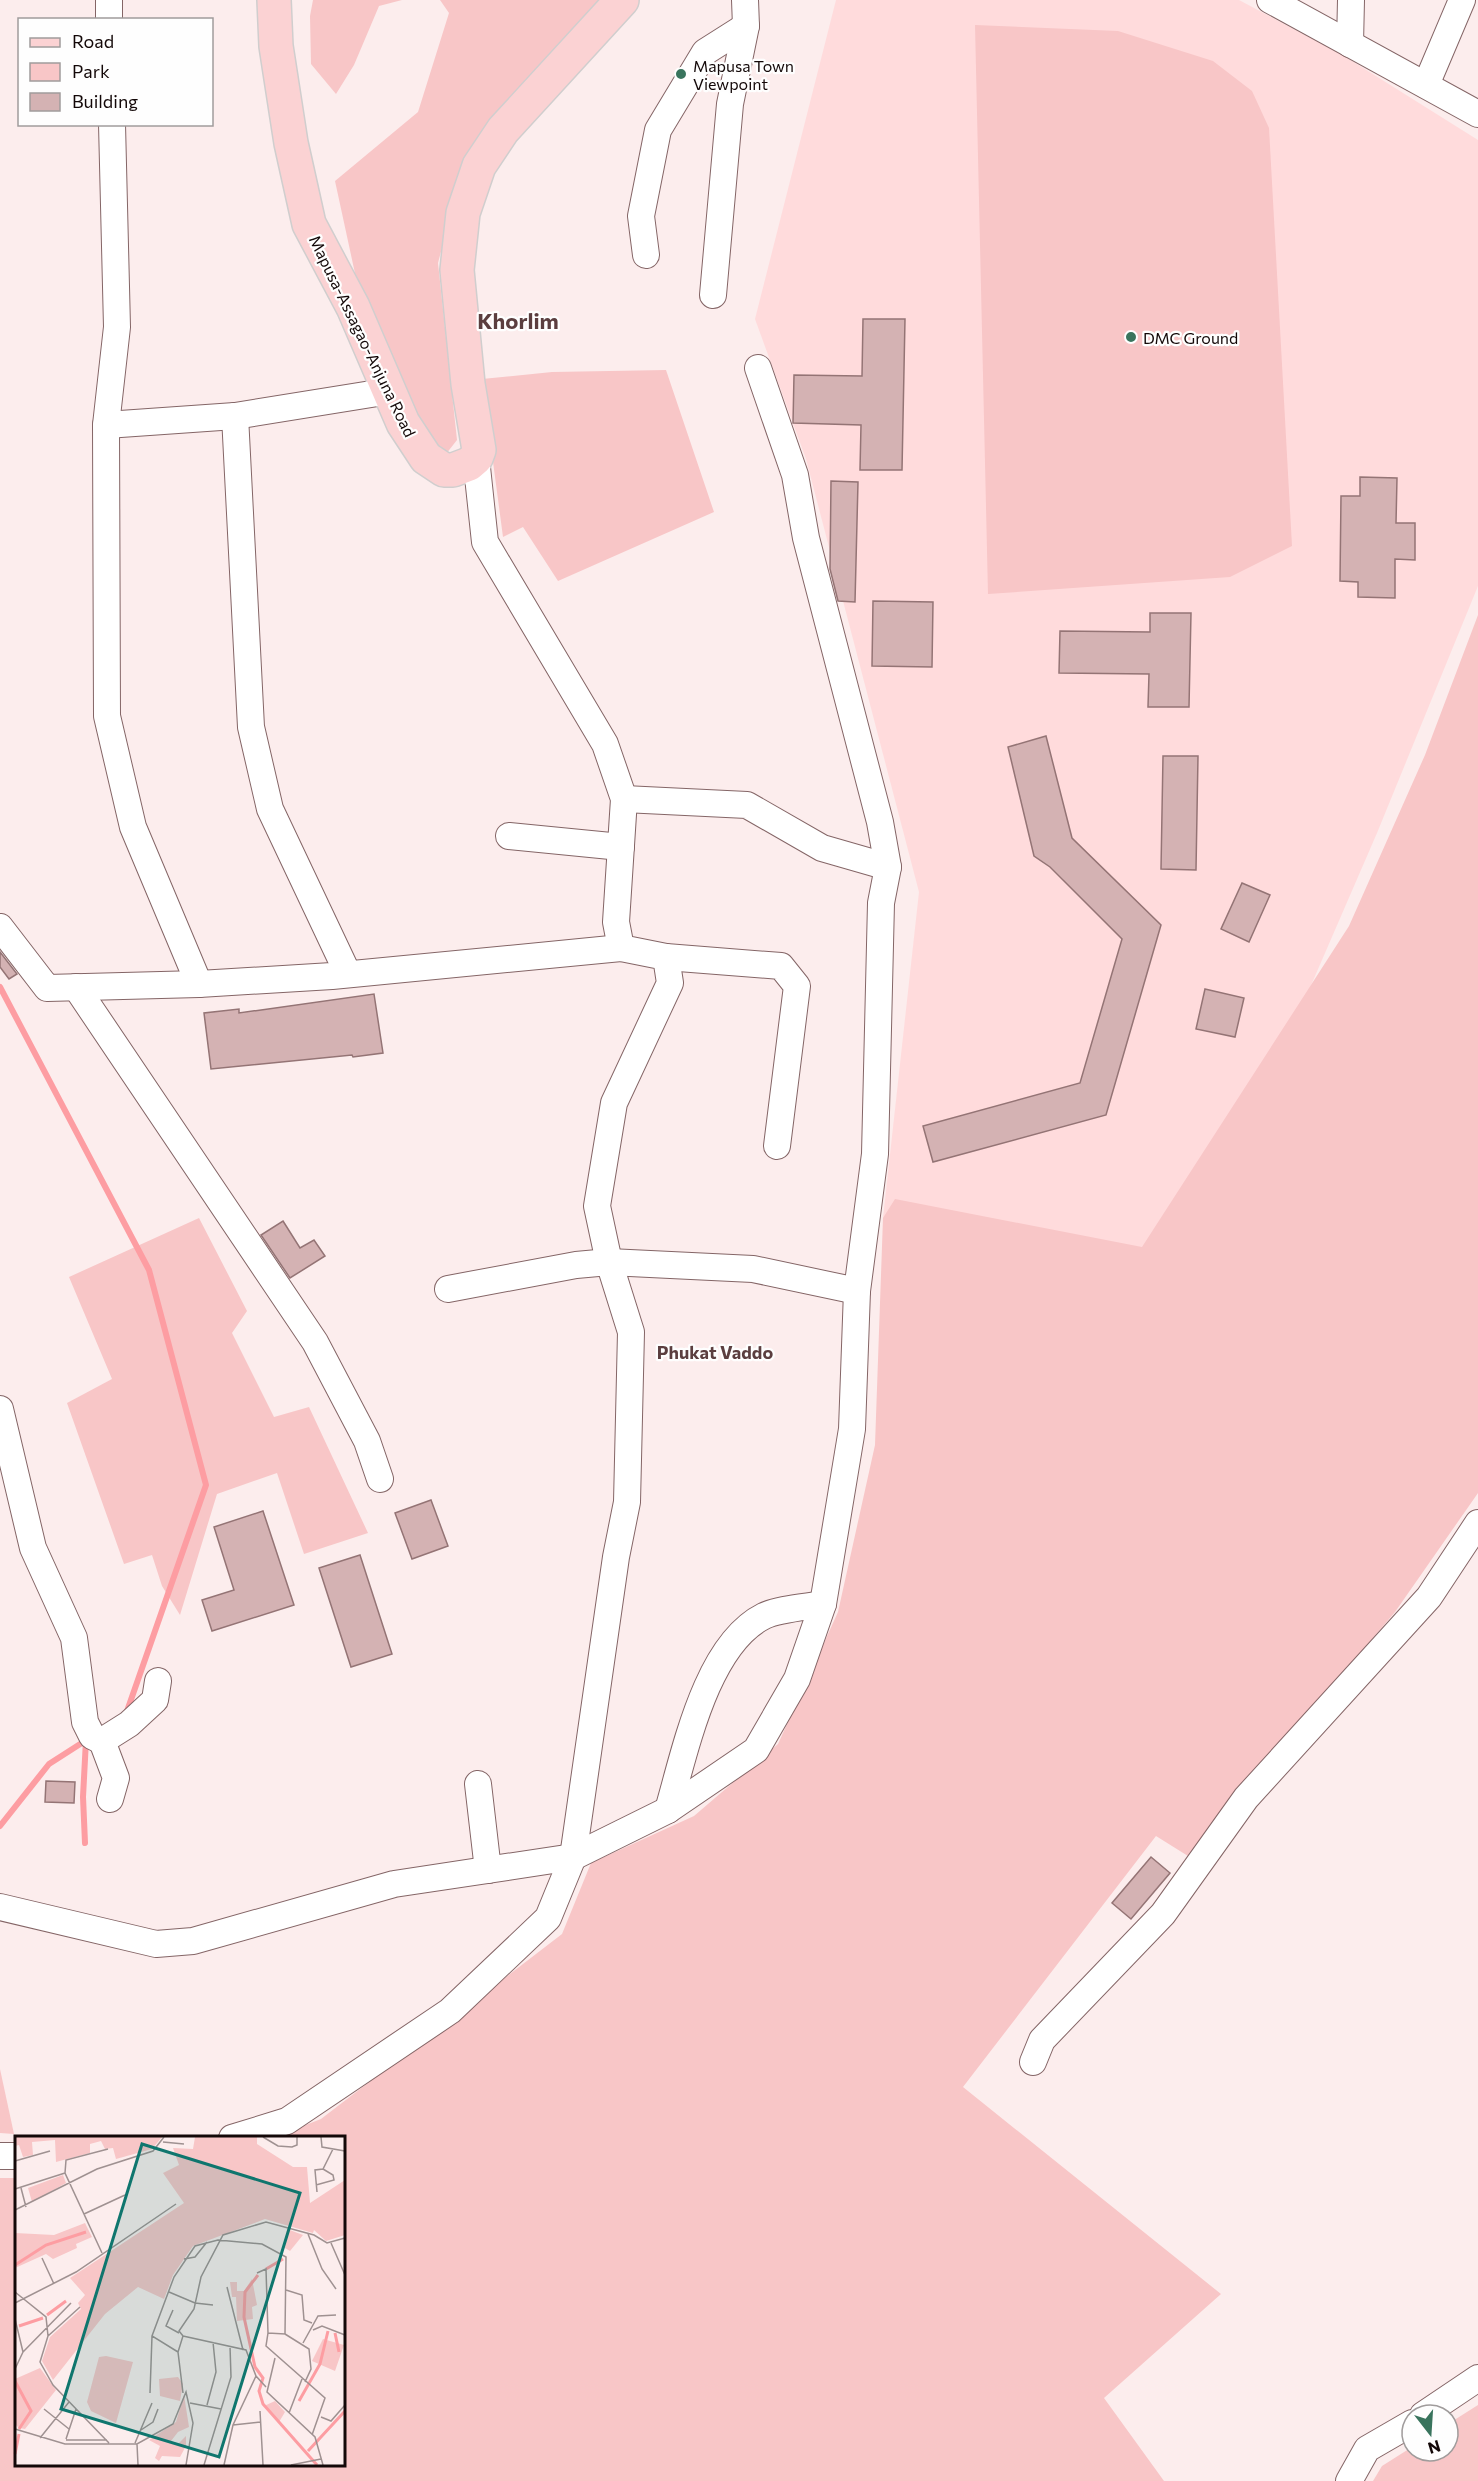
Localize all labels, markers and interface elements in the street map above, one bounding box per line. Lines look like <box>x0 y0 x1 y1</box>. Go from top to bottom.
legend <box>18 18 213 126</box>
text: Road <box>72 30 114 52</box>
place label: Mapusa Town Viewpoint <box>693 56 794 93</box>
text: Park <box>72 60 110 82</box>
marker: Mapusa Town Viewpoint <box>674 67 688 81</box>
text: Building <box>72 90 138 112</box>
street label: Mapusa-Assagao-Anjuna Road <box>306 232 420 440</box>
district label: Khorlim <box>477 307 559 334</box>
place label: DMC Ground <box>1143 328 1238 347</box>
marker: DMC Ground <box>1124 330 1138 344</box>
district label: Phukat Vaddo <box>657 1341 773 1363</box>
inset map <box>15 2136 345 2466</box>
north arrow <box>1400 2403 1460 2463</box>
text: N <box>1426 2437 1443 2459</box>

